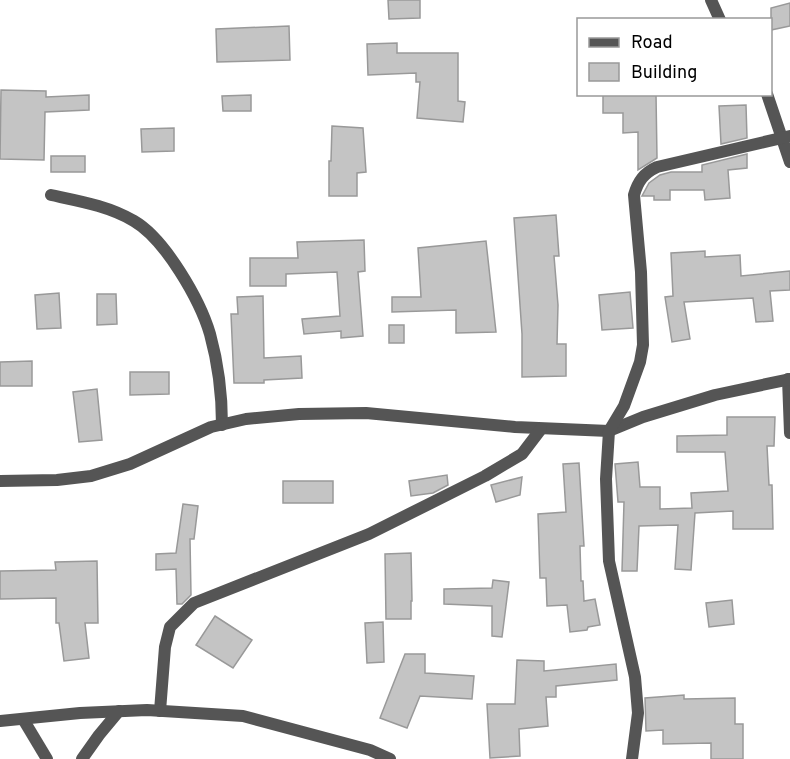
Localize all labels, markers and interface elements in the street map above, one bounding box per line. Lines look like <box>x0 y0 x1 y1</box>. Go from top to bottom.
legend <box>577 18 772 96</box>
text: Road <box>631 32 673 55</box>
text: Building <box>631 62 697 85</box>

